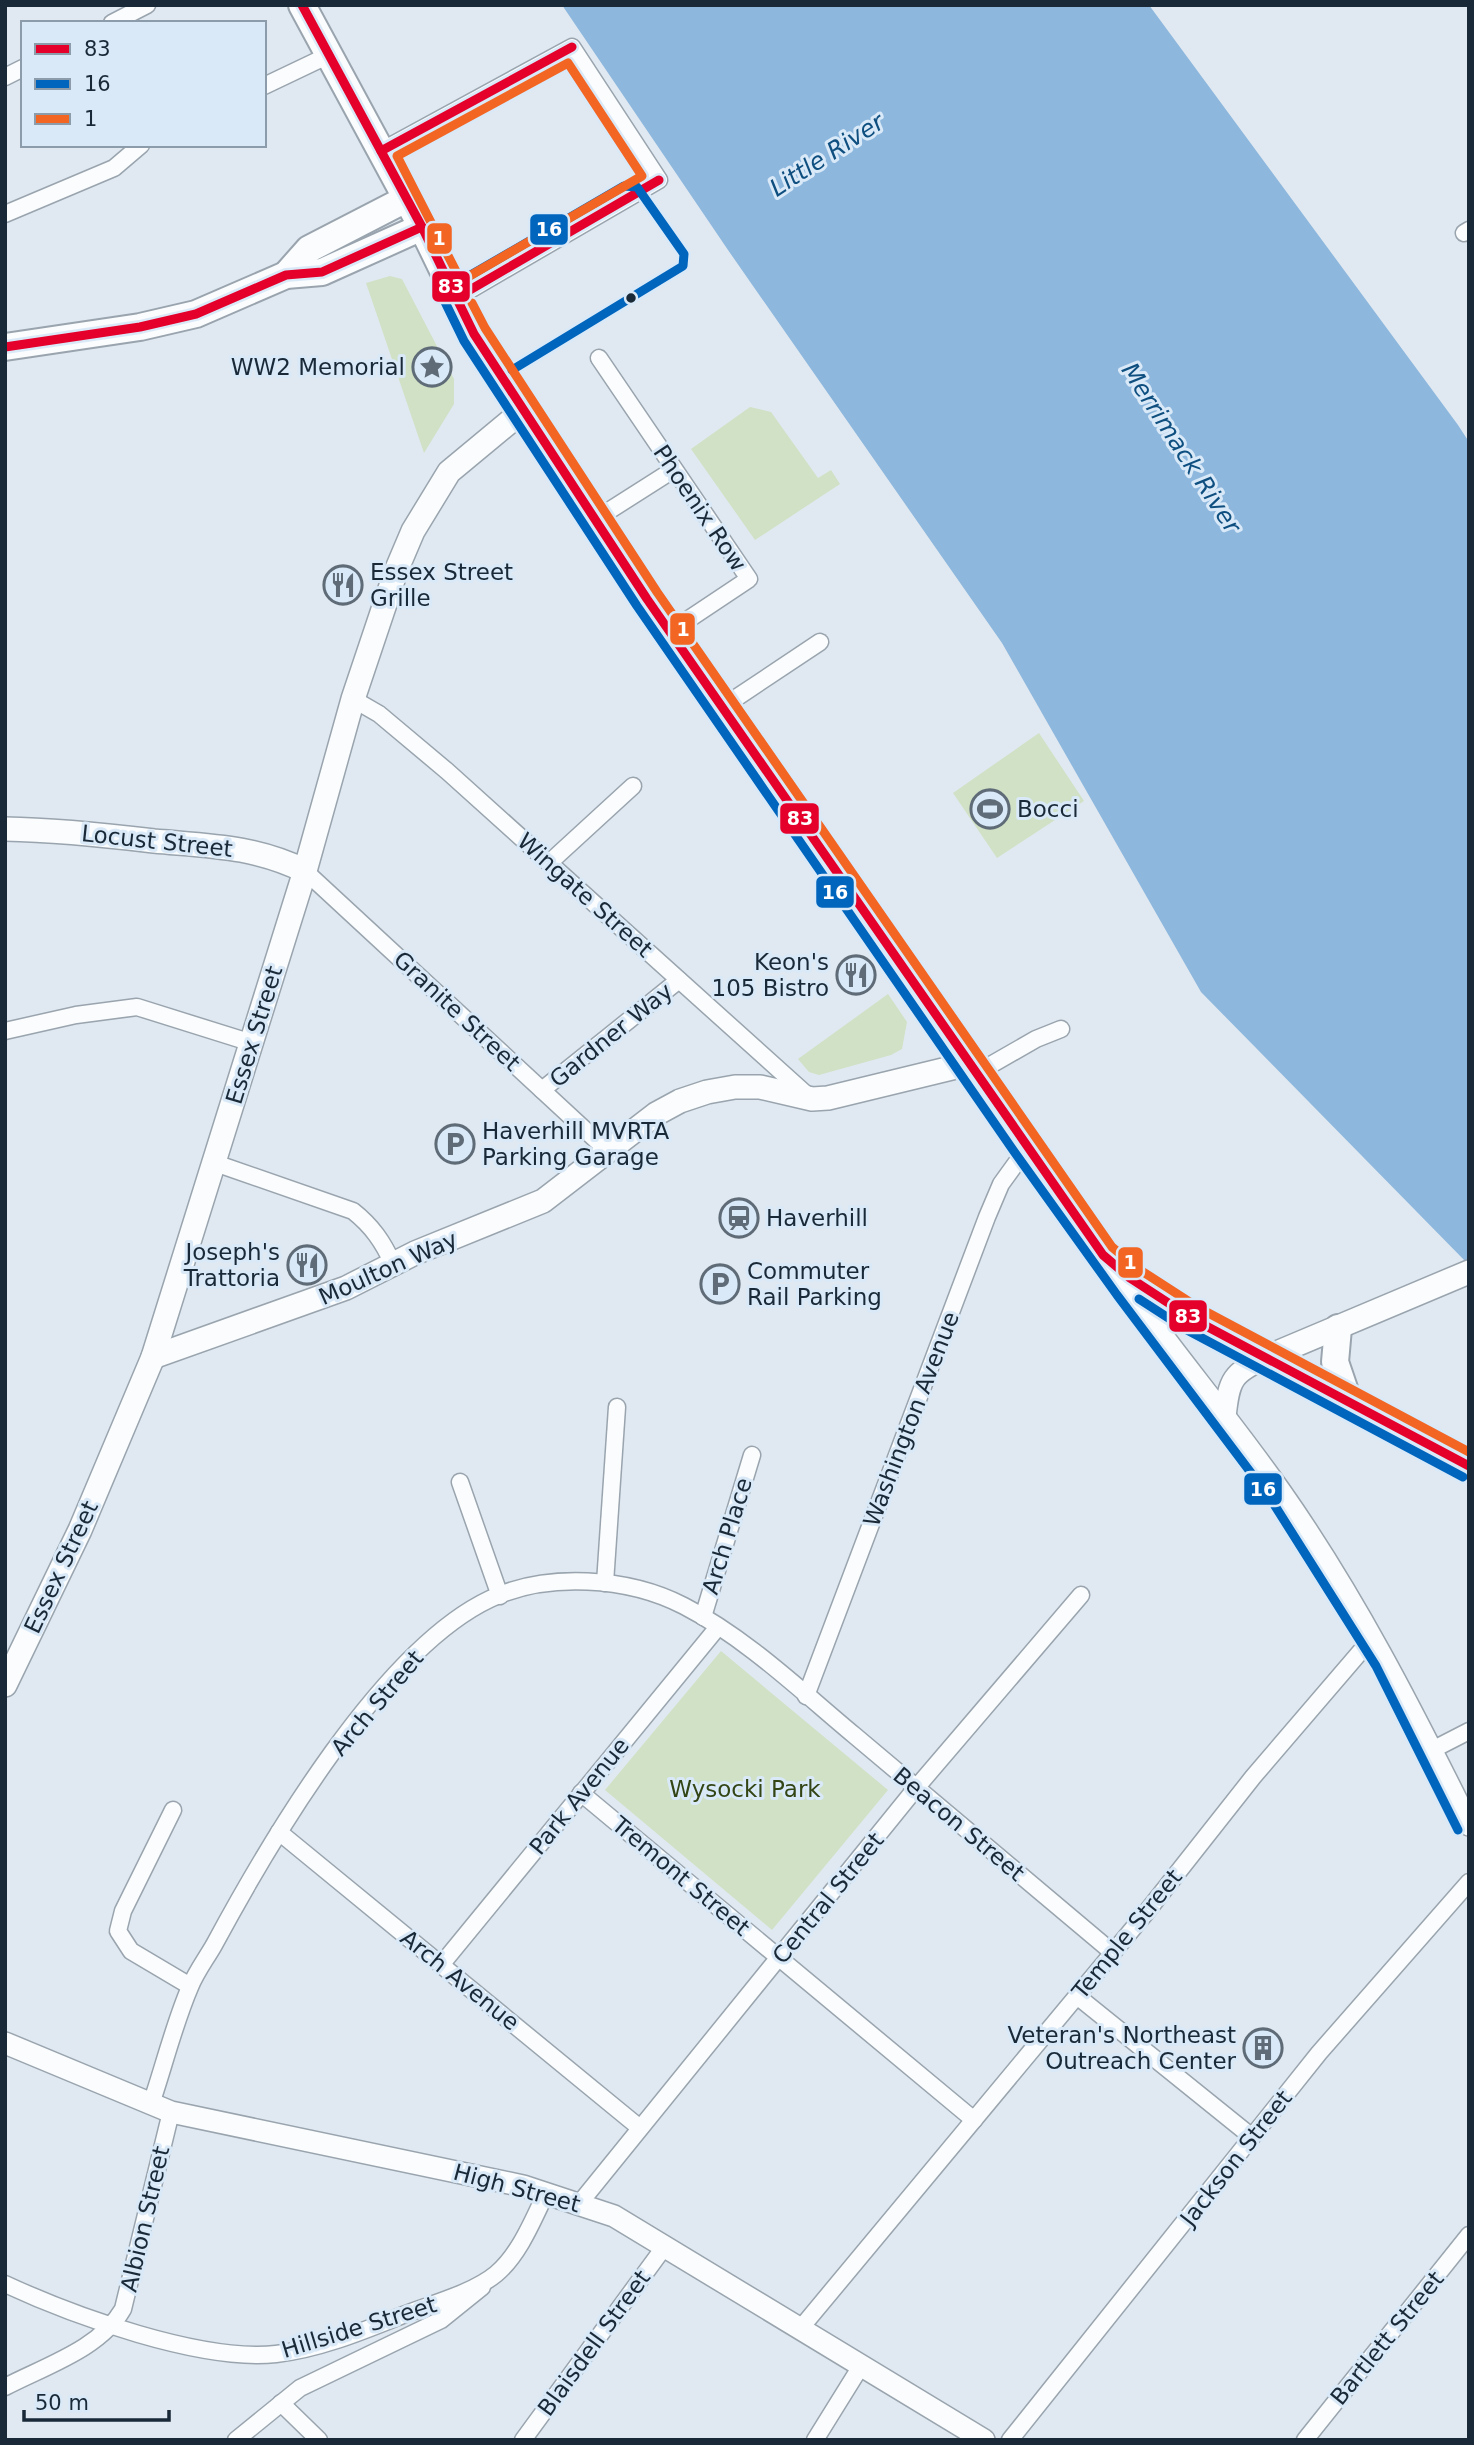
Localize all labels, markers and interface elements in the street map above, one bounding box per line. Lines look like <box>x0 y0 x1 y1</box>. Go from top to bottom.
legend <box>21 21 266 147</box>
text: 83 <box>84 37 111 61</box>
text: 16 <box>84 72 111 96</box>
text: 1 <box>84 107 97 131</box>
water label: Little River <box>765 107 891 202</box>
line badge: 16 <box>529 213 569 246</box>
text: 16 <box>536 218 562 240</box>
line badge: 1 <box>426 222 453 255</box>
text: 1 <box>432 227 446 249</box>
line badge: 83 <box>431 270 471 303</box>
text: 83 <box>438 275 464 297</box>
unlabelled marker <box>624 291 638 305</box>
place icon: WW2 Memorial <box>411 346 453 388</box>
place label: WW2 Memorial <box>231 354 405 380</box>
water label: Merrimack River <box>1116 358 1248 540</box>
street label: Phoenix Row <box>648 440 752 576</box>
place label: Essex Street Grille <box>370 559 513 611</box>
restaurant icon: Essex Street Grille <box>322 564 364 606</box>
line badge: 1 <box>669 612 696 646</box>
text: 1 <box>676 618 690 640</box>
sports icon: Bocci <box>969 788 1011 830</box>
place label: Bocci <box>1017 796 1079 822</box>
line badge: 83 <box>779 802 820 835</box>
text: 83 <box>787 807 813 829</box>
street label: Locust Street <box>80 820 234 862</box>
street label: Wingate Street <box>512 828 658 962</box>
line badge: 16 <box>815 875 855 909</box>
text: 16 <box>822 881 848 903</box>
street label: Granite Street <box>389 946 525 1076</box>
place label: Keon's 105 Bistro <box>712 949 829 1001</box>
restaurant icon: Keon's 105 Bistro <box>835 954 877 996</box>
street label: Essex Street <box>221 963 287 1107</box>
street label: Gardner Way <box>545 978 677 1092</box>
place label: Haverhill MVRTA Parking Garage <box>482 1118 669 1170</box>
parking icon: Haverhill MVRTA Parking Garage <box>434 1123 476 1165</box>
station icon: Haverhill <box>718 1197 760 1239</box>
place label: Haverhill <box>766 1205 868 1231</box>
street label: Moulton Way <box>315 1226 461 1310</box>
place label: Joseph's Trattoria <box>183 1239 280 1291</box>
restaurant icon: Joseph's Trattoria <box>286 1244 328 1286</box>
line badge: 1 <box>1117 1246 1144 1279</box>
text: 1 <box>1123 1251 1137 1273</box>
place label: Commuter Rail Parking <box>747 1258 882 1310</box>
parking icon: Commuter Rail Parking <box>699 1263 741 1305</box>
line badge: 83 <box>1168 1299 1208 1333</box>
text: 83 <box>1175 1305 1201 1327</box>
street label: Washington Avenue <box>858 1308 964 1530</box>
line badge: 16 <box>1243 1472 1283 1506</box>
street label: Arch Place <box>697 1475 757 1597</box>
text: 16 <box>1250 1478 1276 1500</box>
street label: Essex Street <box>19 1497 103 1637</box>
street label: Arch Street <box>326 1645 428 1761</box>
street label: Park Avenue <box>524 1732 634 1860</box>
street label: Beacon Street <box>888 1762 1030 1886</box>
park label: Wysocki Park <box>669 1776 821 1802</box>
street label: Tremont Street <box>606 1810 755 1941</box>
street label: Central Street <box>767 1827 889 1969</box>
street label: Temple Street <box>1066 1864 1187 2005</box>
street label: Arch Avenue <box>396 1924 524 2036</box>
place label: Veteran's Northeast Outreach Center <box>1007 2022 1237 2074</box>
building icon: Veteran's Northeast Outreach Center <box>1242 2027 1284 2069</box>
street label: Jackson Street <box>1174 2085 1297 2232</box>
street label: Albion Street <box>116 2144 174 2294</box>
street label: High Street <box>451 2159 583 2217</box>
street label: Blaisdell Street <box>533 2265 655 2421</box>
street label: Bartlett Street <box>1325 2266 1449 2410</box>
street label: Hillside Street <box>278 2291 440 2363</box>
scale bar <box>24 2378 170 2422</box>
text: 50 m <box>35 2391 89 2415</box>

